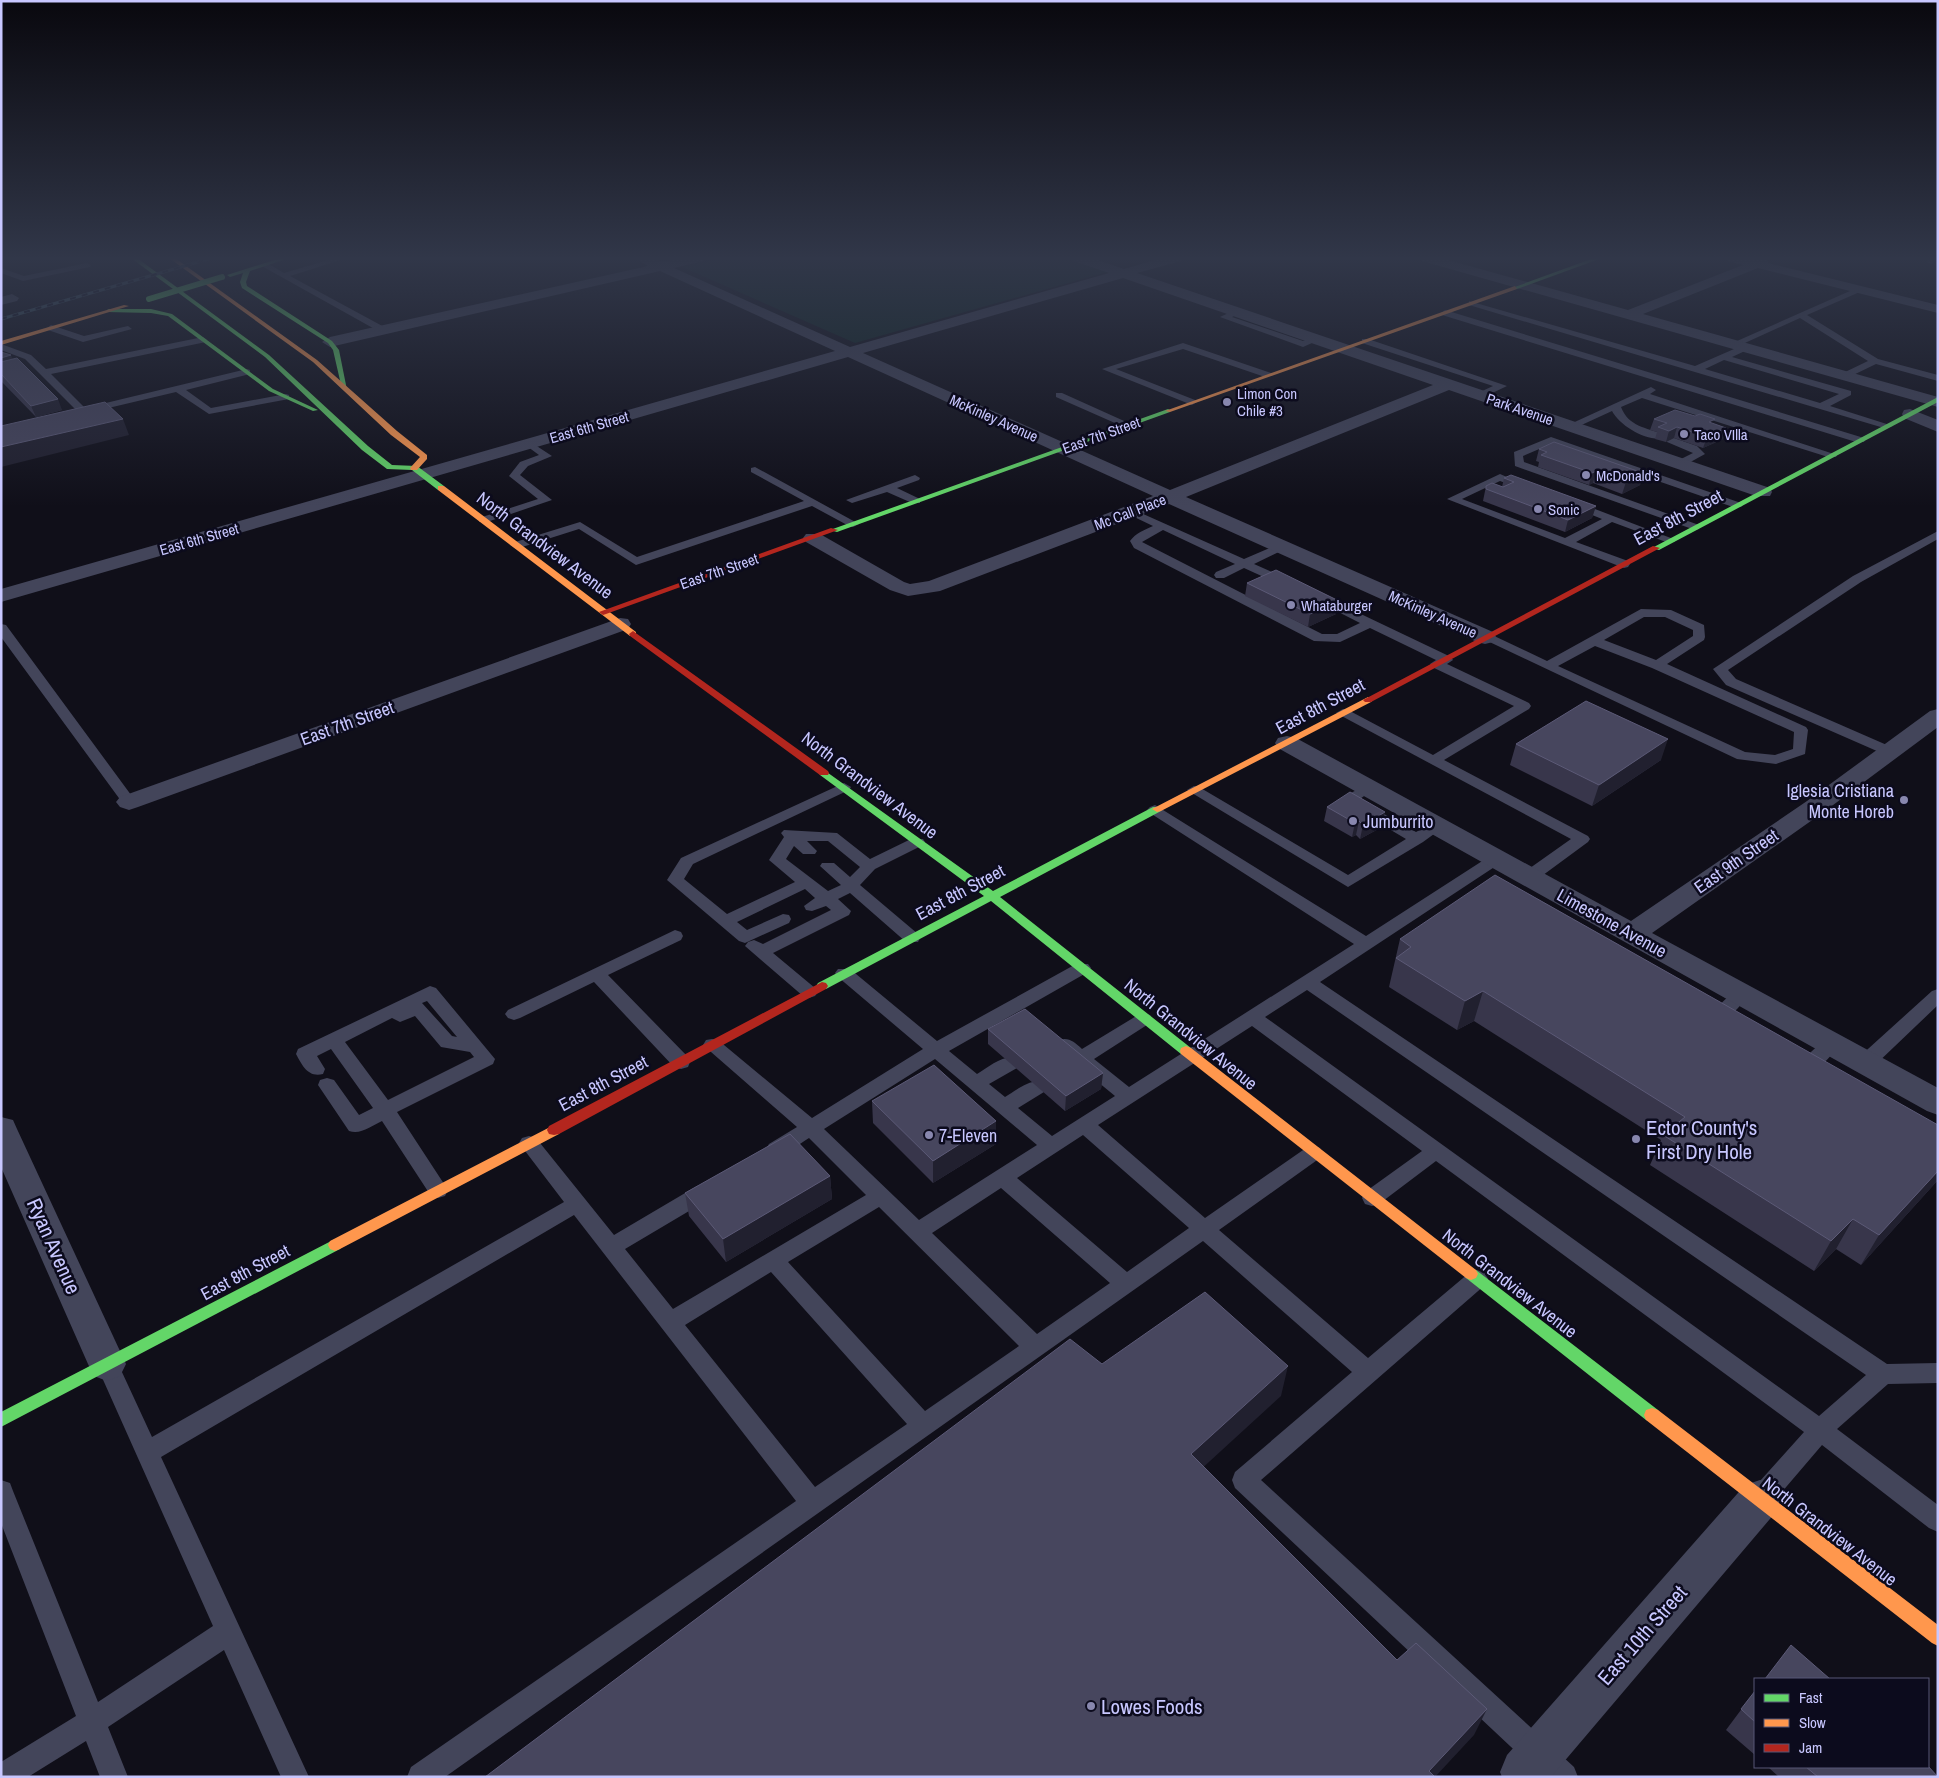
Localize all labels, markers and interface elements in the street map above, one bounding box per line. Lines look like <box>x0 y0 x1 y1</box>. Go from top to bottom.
place label: Limon Con Chile #3 <box>1237 383 1297 421</box>
street label: Park Avenue <box>1484 388 1556 430</box>
street label: McKinley Avenue <box>946 389 1042 447</box>
marker: Limon Con Chile #3 <box>1221 396 1233 408</box>
street label: East 6th Street <box>547 406 632 448</box>
street label: East 7th Street <box>1059 411 1143 459</box>
place label: Taco VIlla <box>1694 424 1748 445</box>
marker: Taco VIlla <box>1678 428 1690 440</box>
place label: McDonald's <box>1596 465 1660 486</box>
marker: McDonald's <box>1580 469 1592 481</box>
street label: East 8th Street <box>1629 483 1727 551</box>
street label: North Grandview Avenue <box>472 485 618 605</box>
street label: Mc Call Place <box>1091 489 1169 535</box>
place label: Sonic <box>1548 499 1579 520</box>
marker: Sonic <box>1532 503 1544 515</box>
street label: East 6th Street <box>157 518 242 560</box>
street label: East 7th Street <box>677 548 761 594</box>
street label: McKinley Avenue <box>1385 585 1481 643</box>
place label: Whataburger <box>1301 595 1372 616</box>
marker: Whataburger <box>1285 599 1297 611</box>
street label: East 8th Street <box>1271 672 1369 740</box>
street label: East 7th Street <box>297 695 397 751</box>
street label: North Grandview Avenue <box>797 725 943 845</box>
place label: Iglesia Cristiana Monte Horeb <box>1787 778 1894 824</box>
marker: Iglesia Cristiana Monte Horeb <box>1898 794 1910 806</box>
place label: Jumburrito <box>1363 809 1434 834</box>
marker: Jumburrito <box>1347 815 1359 827</box>
street label: East 9th Street <box>1689 823 1783 899</box>
street label: East 8th Street <box>911 858 1009 926</box>
street label: Limestone Avenue <box>1553 882 1671 964</box>
street label: North Grandview Avenue <box>1119 972 1263 1096</box>
street label: East 8th Street <box>554 1049 652 1117</box>
place label: Ector County's First Dry Hole <box>1646 1113 1757 1166</box>
place label: 7-Eleven <box>939 1123 997 1148</box>
marker: 7-Eleven <box>923 1129 935 1141</box>
marker: Ector County's First Dry Hole <box>1630 1133 1642 1145</box>
street label: Ryan Avenue <box>20 1193 88 1299</box>
street label: North Grandview Avenue <box>1437 1222 1583 1344</box>
street label: East 8th Street <box>196 1238 294 1306</box>
street label: North Grandview Avenue <box>1757 1470 1903 1592</box>
street label: East 10th Street <box>1591 1579 1694 1691</box>
legend <box>1754 1678 1929 1768</box>
text: Fast <box>1799 1687 1823 1708</box>
place label: Lowes Foods <box>1101 1692 1203 1721</box>
marker: Lowes Foods <box>1085 1700 1097 1712</box>
text: Slow <box>1799 1712 1826 1733</box>
text: Jam <box>1799 1737 1822 1758</box>

